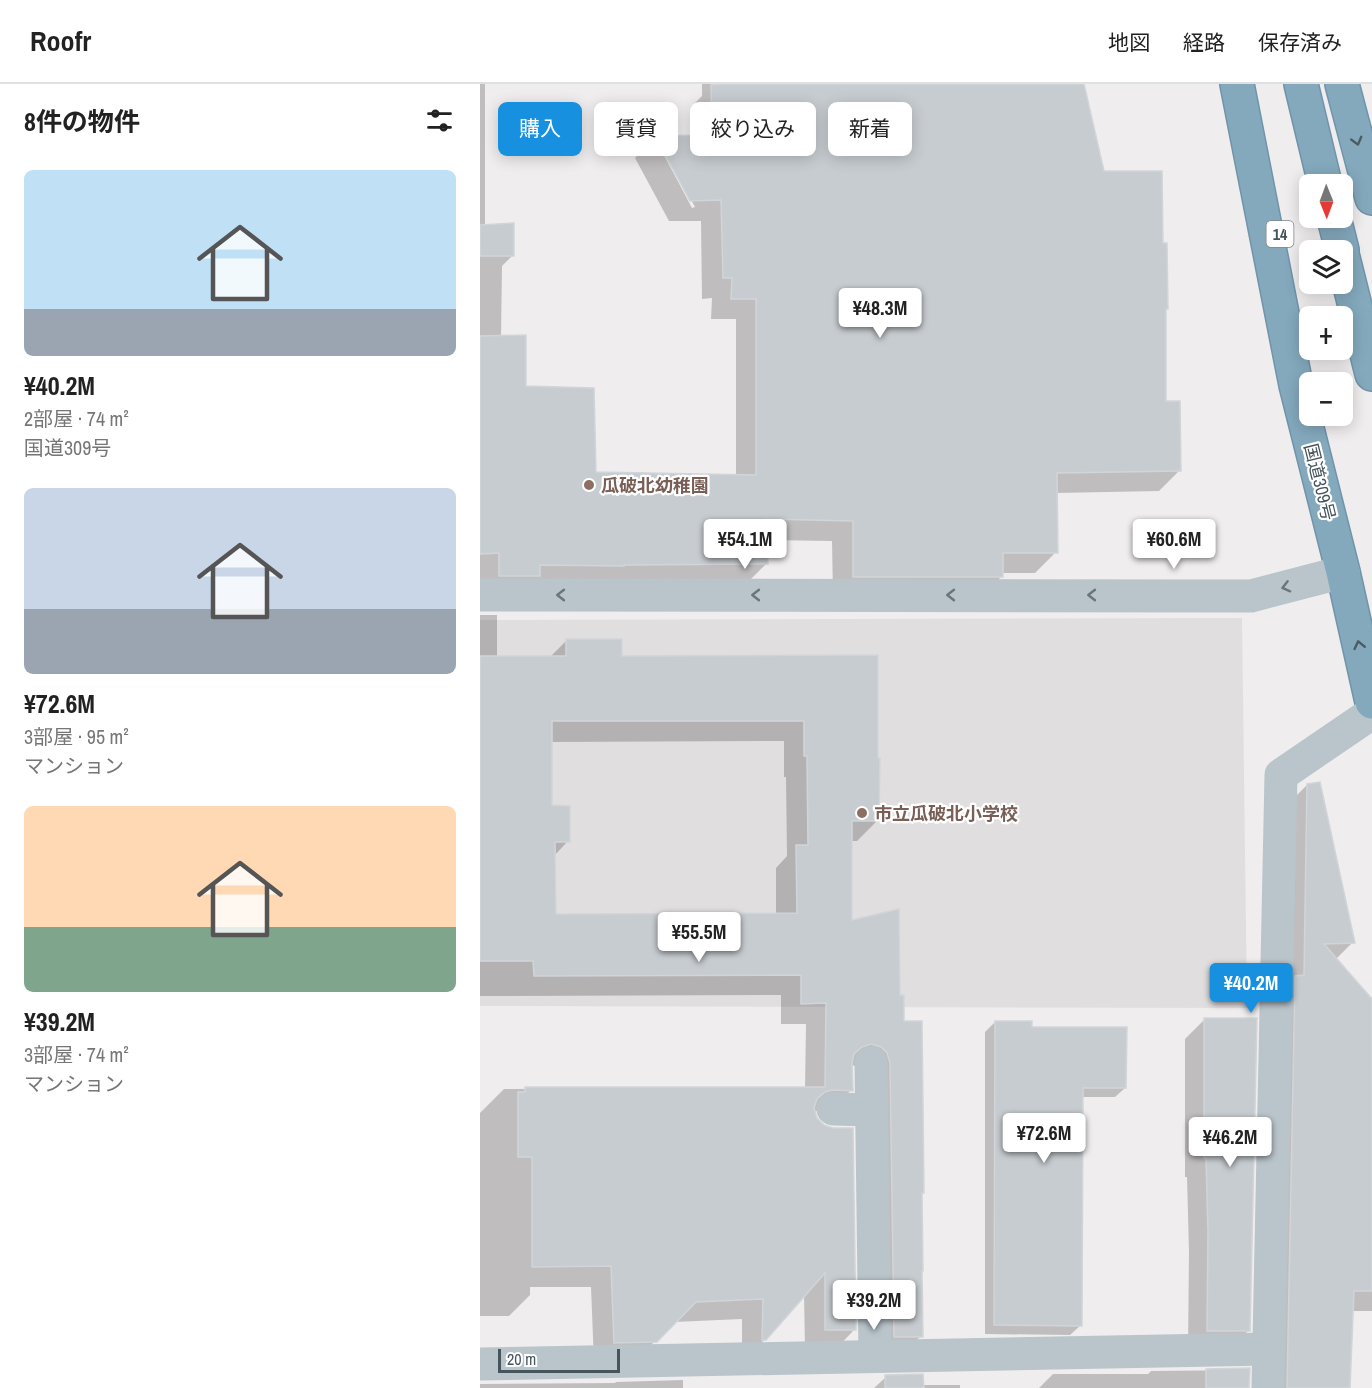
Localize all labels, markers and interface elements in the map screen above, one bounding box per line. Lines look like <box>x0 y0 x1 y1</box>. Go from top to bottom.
text: Roofr <box>30 22 91 60</box>
text: 地図 <box>1108 28 1150 57</box>
text: 経路 <box>1183 28 1225 57</box>
text: 保存済み <box>1258 28 1342 57</box>
chip: 購入 <box>498 102 582 156</box>
chip: 賃貸 <box>594 102 678 156</box>
chip: 絞り込み <box>690 102 816 156</box>
chip: 新着 <box>828 102 912 156</box>
text: 8件の物件 <box>24 104 140 139</box>
icon: filters <box>423 104 456 137</box>
one-way arrow <box>1350 135 1362 145</box>
north arrow <box>1299 174 1353 228</box>
map controls <box>1299 174 1353 426</box>
icon: home <box>186 209 294 317</box>
road number: 14 <box>1266 221 1294 247</box>
button: layers <box>1299 240 1353 294</box>
pin: ¥48.3M <box>831 288 929 339</box>
text: ¥48.3M <box>853 294 907 321</box>
button: + <box>1299 306 1353 360</box>
text: ¥40.2M <box>24 368 95 403</box>
button: − <box>1299 372 1353 426</box>
text: 2部屋 · 74 m² <box>24 405 129 432</box>
text: 国道309号 <box>24 434 111 461</box>
street label: 国道309号 <box>1298 441 1342 523</box>
place label: 瓜破北幼稚園 <box>601 473 709 498</box>
marker: 瓜破北幼稚園 <box>582 478 596 492</box>
pin: ¥54.1M <box>696 519 794 570</box>
pin: ¥60.6M <box>1125 519 1223 570</box>
text: ¥54.1M <box>718 525 772 552</box>
text: ¥60.6M <box>1147 525 1201 552</box>
icon: home <box>186 527 294 635</box>
one-way arrow <box>1281 579 1291 592</box>
one-way arrow <box>557 589 566 601</box>
one-way arrow <box>752 589 761 601</box>
one-way arrow <box>947 589 956 601</box>
one-way arrow <box>1088 589 1097 601</box>
one-way arrow <box>1353 640 1366 650</box>
text: ¥72.6M <box>24 686 95 721</box>
text: 3部屋 · 95 m² <box>24 723 129 750</box>
text: マンション <box>24 752 124 779</box>
place label: 市立瓜破北小学校 <box>874 801 1018 826</box>
marker: 市立瓜破北小学校 <box>855 806 869 820</box>
icon: home <box>186 845 294 953</box>
pin: ¥55.5M <box>650 912 748 963</box>
text: ¥55.5M <box>672 918 726 945</box>
pin: ¥40.2M <box>1202 963 1300 1014</box>
text: ¥40.2M <box>1224 969 1278 996</box>
text: ¥39.2M <box>24 1004 95 1039</box>
text: 3部屋 · 74 m² <box>24 1041 129 1068</box>
text: マンション <box>24 1070 124 1097</box>
pin: ¥72.6M <box>995 1113 1093 1164</box>
pin: ¥46.2M <box>1181 1117 1279 1168</box>
text: ¥72.6M <box>1017 1119 1071 1146</box>
text: ¥46.2M <box>1203 1123 1257 1150</box>
pin: ¥39.2M <box>825 1280 923 1331</box>
text: ¥39.2M <box>847 1286 901 1313</box>
scale bar <box>498 1346 620 1374</box>
text: 20 m <box>507 1348 536 1370</box>

